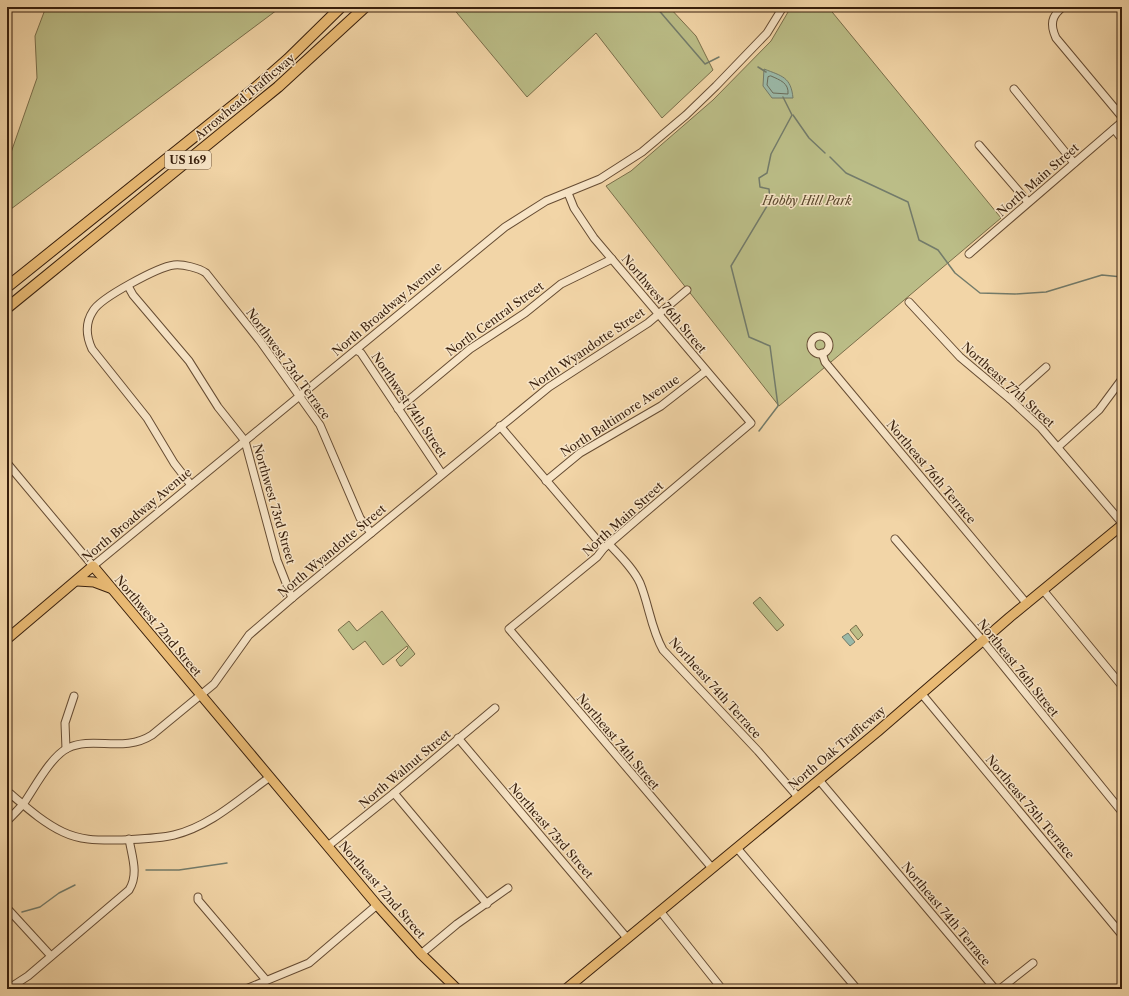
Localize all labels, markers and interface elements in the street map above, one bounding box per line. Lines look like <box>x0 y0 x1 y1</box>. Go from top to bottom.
street label: Arrowhead Trafficway <box>191 50 298 144</box>
street label: North Main Street <box>994 139 1082 219</box>
road number: US 169 <box>165 151 211 169</box>
park label: Hobby Hill Park <box>761 193 852 208</box>
street label: Northwest 76th Street <box>619 251 710 357</box>
street label: North Broadway Avenue <box>329 258 445 359</box>
street label: North Central Street <box>443 278 547 359</box>
street label: North Wyandotte Street <box>526 304 648 393</box>
street label: Northwest 73rd Terrace <box>243 305 334 423</box>
street label: Northeast 77th Street <box>959 339 1059 431</box>
street label: Northwest 74th Street <box>369 349 451 461</box>
street label: North Baltimore Avenue <box>557 371 682 460</box>
street label: Northeast 76th Terrace <box>884 417 979 527</box>
street label: Northwest 73rd Street <box>250 442 299 566</box>
street label: North Broadway Avenue <box>79 464 195 565</box>
street label: North Main Street <box>579 478 667 559</box>
street label: North Wyandotte Street <box>275 501 389 600</box>
street label: Northwest 72nd Street <box>112 572 205 680</box>
street label: Northeast 76th Street <box>974 616 1063 720</box>
street label: Northeast 74th Terrace <box>666 634 765 741</box>
street label: Northeast 74th Street <box>574 691 663 793</box>
street label: North Oak Trafficway <box>785 702 889 793</box>
street label: North Walnut Street <box>356 725 454 811</box>
street label: Northeast 75th Terrace <box>983 752 1078 862</box>
street label: Northeast 73rd Street <box>506 780 597 882</box>
street label: Northeast 72nd Street <box>336 838 429 942</box>
street label: Northeast 74th Terrace <box>899 859 994 969</box>

